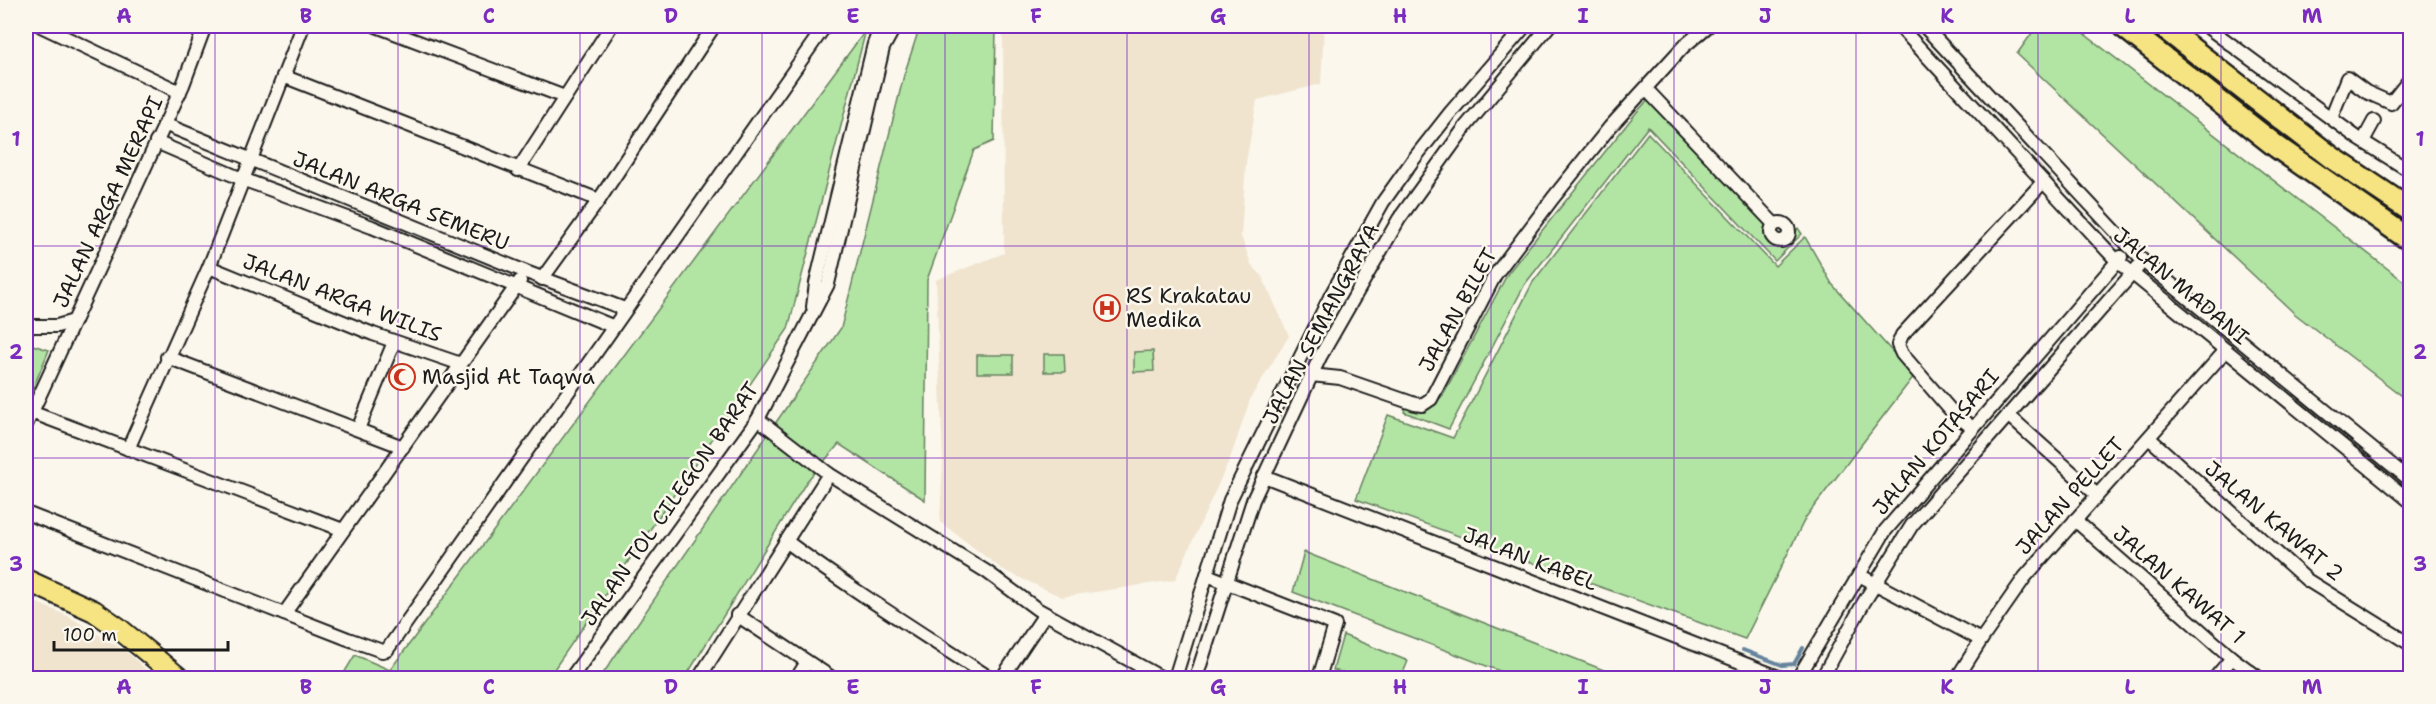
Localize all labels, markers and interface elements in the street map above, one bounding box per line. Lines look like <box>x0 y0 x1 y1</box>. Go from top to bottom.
text: A <box>116 3 132 29</box>
text: B <box>300 3 312 29</box>
text: C <box>483 3 495 29</box>
text: D <box>664 3 678 29</box>
text: E <box>846 3 860 29</box>
text: F <box>1030 3 1042 29</box>
text: G <box>1210 3 1226 29</box>
text: H <box>1393 3 1407 29</box>
text: I <box>1577 3 1589 29</box>
text: J <box>1759 3 1772 29</box>
text: K <box>1940 3 1954 29</box>
text: L <box>2125 3 2136 29</box>
text: M <box>2302 3 2323 29</box>
street label: JALAN ARGA MERAPI <box>47 92 169 312</box>
text: 1 <box>11 126 21 152</box>
text: 1 <box>2415 126 2425 152</box>
street label: JALAN ARGA SEMERU <box>289 145 513 257</box>
street label: JALAN SEMANGRAYA <box>1256 219 1386 429</box>
street label: JALAN MADANI <box>2107 221 2255 351</box>
street label: JALAN BILET <box>1412 243 1504 377</box>
street label: JALAN ARGA WILIS <box>239 247 445 349</box>
place label: RS Krakatau Medika <box>1126 282 1251 334</box>
hospital icon: RS Krakatau Medika <box>1092 293 1122 323</box>
text: 2 <box>9 339 23 365</box>
text: 2 <box>2413 339 2427 365</box>
mosque icon: Masjid At Taqwa <box>387 362 417 392</box>
place label: Masjid At Taqwa <box>422 363 595 391</box>
street label: JALAN KOTASARI <box>1867 363 2005 521</box>
street label: JALAN TOL CILEGON BARAT <box>575 376 765 632</box>
street label: JALAN PELLET <box>2010 431 2130 561</box>
street label: JALAN KAWAT 2 <box>2199 455 2349 587</box>
street label: JALAN KABEL <box>1459 520 1602 598</box>
street label: JALAN KAWAT 1 <box>2107 520 2251 650</box>
text: 3 <box>9 551 23 577</box>
text: 3 <box>2413 551 2427 577</box>
scale bar <box>54 614 228 652</box>
text: 100 m <box>63 623 117 647</box>
text: A <box>116 674 132 700</box>
text: B <box>300 674 312 700</box>
text: C <box>483 674 495 700</box>
text: D <box>664 674 678 700</box>
text: E <box>846 674 860 700</box>
text: F <box>1030 674 1042 700</box>
text: G <box>1210 674 1226 700</box>
text: H <box>1393 674 1407 700</box>
text: I <box>1577 674 1589 700</box>
text: J <box>1759 674 1772 700</box>
text: K <box>1940 674 1954 700</box>
text: L <box>2125 674 2136 700</box>
text: M <box>2302 674 2323 700</box>

